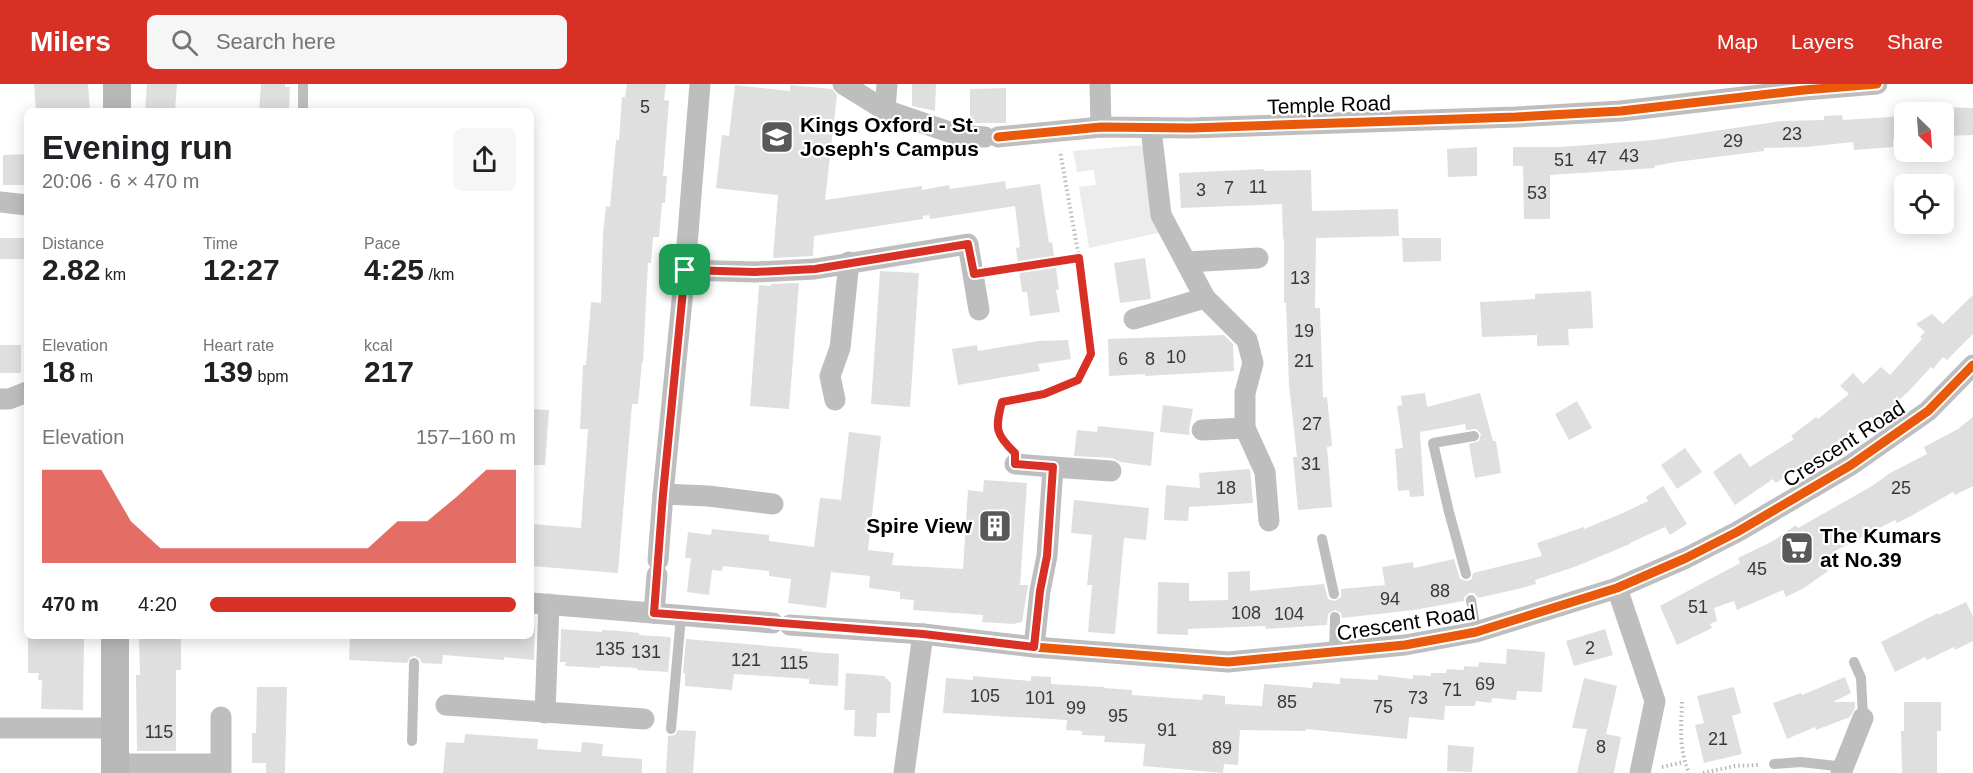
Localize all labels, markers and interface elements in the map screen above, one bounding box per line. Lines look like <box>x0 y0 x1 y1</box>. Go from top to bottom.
search box <box>147 15 567 69</box>
text: Milers <box>30 26 111 57</box>
icon: search <box>168 26 201 59</box>
text: Search here <box>216 29 336 54</box>
text: Map <box>1717 30 1758 53</box>
text: Layers <box>1791 30 1854 53</box>
text: Share <box>1887 30 1943 53</box>
street label: Temple Road <box>1267 91 1391 118</box>
house number: 5 <box>640 97 650 117</box>
north arrow <box>1894 102 1954 162</box>
map controls <box>1894 102 1954 234</box>
place label: Kings Oxford - St. Joseph's Campus <box>800 113 979 160</box>
school or university icon: Kings Oxford - St. Joseph's Campus <box>759 119 795 155</box>
house number: 23 <box>1782 124 1802 144</box>
button: share <box>453 128 516 191</box>
text: Evening run <box>42 129 233 166</box>
house number: 29 <box>1723 131 1743 151</box>
house number: 43 <box>1619 146 1639 166</box>
house number: 47 <box>1587 148 1607 168</box>
house number: 51 <box>1554 150 1574 170</box>
text: 20:06 · 6 × 470 m <box>42 170 199 192</box>
button: locate <box>1894 174 1954 234</box>
house number: 11 <box>1249 177 1267 197</box>
house number: 7 <box>1224 178 1234 198</box>
house number: 3 <box>1196 180 1206 200</box>
house number: 53 <box>1527 183 1547 203</box>
text: Distance <box>42 235 104 252</box>
text: Time <box>203 235 238 252</box>
text: Pace <box>364 235 400 252</box>
pin <box>659 244 710 295</box>
text: 2.82 <box>42 253 100 286</box>
text: 12:27 <box>203 253 280 286</box>
text: 4:25 <box>364 253 424 286</box>
icon: arrive <box>668 253 701 286</box>
text: km <box>100 266 126 283</box>
text: /km <box>424 266 454 283</box>
house number: 13 <box>1290 268 1310 288</box>
house number: 19 <box>1294 321 1314 341</box>
text: Elevation <box>42 337 108 354</box>
text: Heart rate <box>203 337 274 354</box>
text: kcal <box>364 337 392 354</box>
house number: 10 <box>1166 347 1186 367</box>
house number: 6 <box>1118 349 1128 369</box>
house number: 8 <box>1145 349 1155 369</box>
house number: 21 <box>1294 351 1314 371</box>
text: 18 <box>42 355 75 388</box>
text: 139 <box>203 355 253 388</box>
text: 217 <box>364 355 414 388</box>
text: m <box>75 368 93 385</box>
text: bpm <box>253 368 289 385</box>
street label: Crescent Road <box>1779 396 1909 491</box>
house number: 27 <box>1302 414 1322 434</box>
text: Elevation <box>42 426 124 448</box>
text: 157–160 m <box>416 426 516 448</box>
house number: 31 <box>1301 454 1321 474</box>
house number: 18 <box>1216 478 1236 498</box>
house number: 25 <box>1891 478 1911 498</box>
building icon: Spire View <box>977 508 1013 544</box>
place label: Spire View <box>866 514 973 537</box>
place label: The Kumars at No.39 <box>1820 524 1941 571</box>
supermarket icon: The Kumars at No.39 <box>1779 530 1815 566</box>
house number: 45 <box>1747 559 1767 579</box>
house number: 88 <box>1430 581 1450 601</box>
house number: 94 <box>1380 589 1400 609</box>
text: 470 m <box>42 593 99 615</box>
text: 4:20 <box>138 593 177 615</box>
house number: 51 <box>1688 597 1708 617</box>
street label: Crescent Road <box>1335 600 1477 645</box>
house number: 108 <box>1231 603 1261 623</box>
house number: 104 <box>1274 604 1304 624</box>
house number: 2 <box>1585 638 1595 658</box>
house number: 135 <box>595 639 625 659</box>
house number: 131 <box>631 642 661 662</box>
house number: 121 <box>731 650 761 670</box>
house number: 115 <box>780 653 808 673</box>
house number: 69 <box>1475 674 1495 694</box>
house number: 71 <box>1442 680 1462 700</box>
house number: 105 <box>970 686 1000 706</box>
house number: 101 <box>1025 688 1055 708</box>
house number: 73 <box>1408 688 1428 708</box>
house number: 85 <box>1277 692 1297 712</box>
house number: 75 <box>1373 697 1393 717</box>
house number: 99 <box>1066 698 1086 718</box>
house number: 95 <box>1108 706 1128 726</box>
house number: 91 <box>1157 720 1177 740</box>
house number: 115 <box>145 722 173 742</box>
house number: 21 <box>1708 729 1728 749</box>
house number: 8 <box>1596 737 1606 757</box>
house number: 89 <box>1212 738 1232 758</box>

